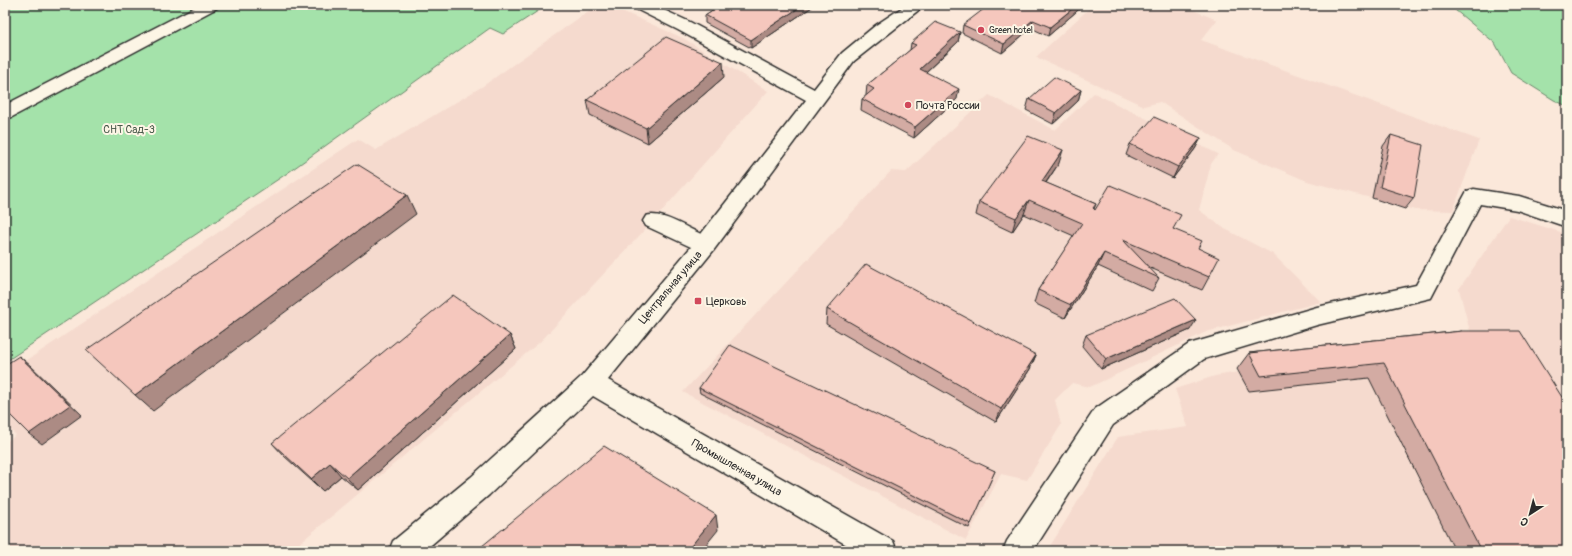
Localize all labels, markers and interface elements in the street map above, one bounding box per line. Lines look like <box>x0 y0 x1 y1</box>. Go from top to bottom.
marker: Green hotel <box>976 25 986 35</box>
place label: Green hotel <box>989 25 1033 36</box>
place label: Почта России <box>916 99 980 112</box>
marker: Почта России <box>903 100 913 110</box>
park label: СНТ Сад-3 <box>103 123 155 136</box>
street label: Центральная улица <box>636 248 705 326</box>
place label: Церковь <box>706 295 746 308</box>
marker: Церковь <box>693 296 703 306</box>
street label: Промышленная улица <box>689 436 784 499</box>
north arrow <box>1510 494 1550 534</box>
text: С <box>1518 514 1531 529</box>

